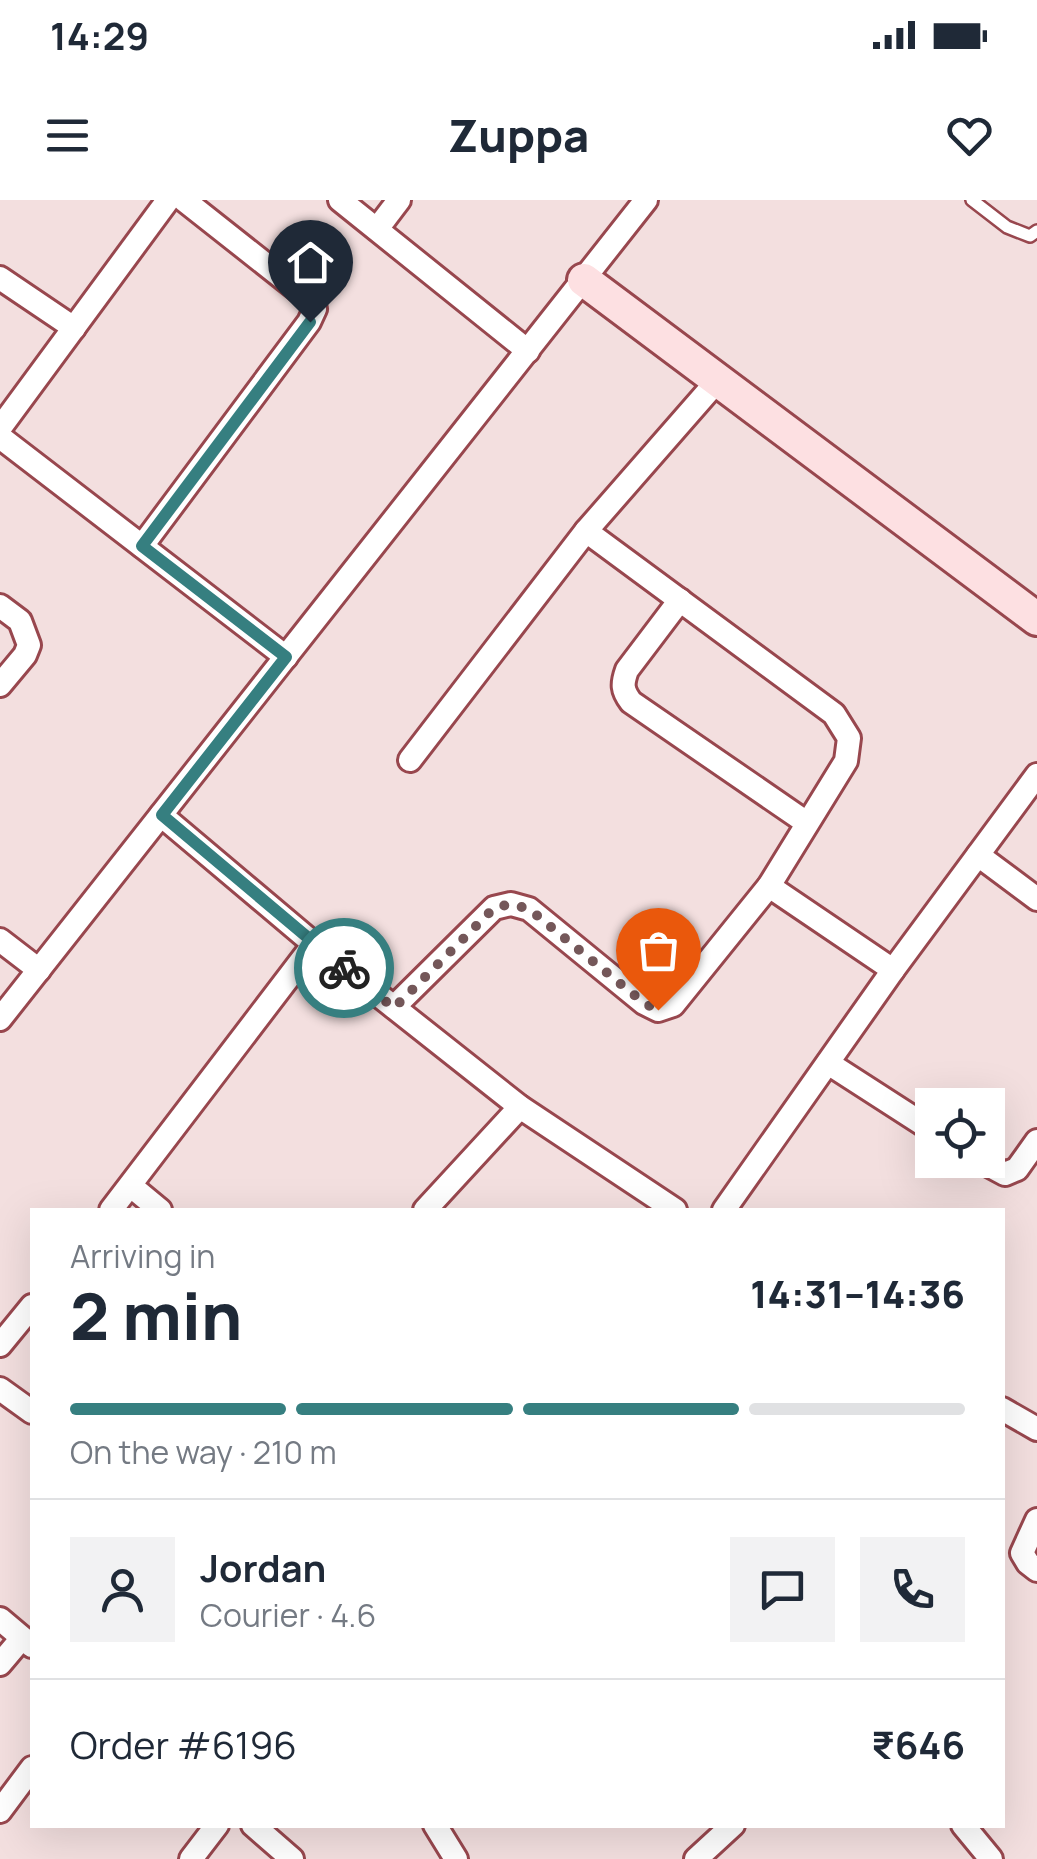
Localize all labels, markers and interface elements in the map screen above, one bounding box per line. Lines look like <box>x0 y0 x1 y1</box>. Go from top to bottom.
text: 14:29 <box>50 9 149 61</box>
text: Zuppa <box>448 104 589 166</box>
icon: menu <box>40 108 95 163</box>
icon: heart <box>942 108 997 163</box>
pin <box>268 220 353 323</box>
icon: home <box>283 235 338 290</box>
pin <box>616 908 701 1011</box>
courier <box>294 918 394 1018</box>
icon: bag <box>631 923 686 978</box>
icon: bike <box>317 941 372 996</box>
map controls <box>915 1088 1005 1178</box>
button: locate <box>915 1088 1005 1178</box>
text: Arriving in <box>70 1234 215 1278</box>
text: 14:31–14:36 <box>750 1267 965 1319</box>
text: 2 min <box>70 1271 242 1360</box>
text: On the way · 210 m <box>70 1430 337 1474</box>
button: person <box>70 1537 175 1642</box>
button: chat <box>730 1537 835 1642</box>
button: phone <box>860 1537 965 1642</box>
text: Jordan <box>200 1541 326 1593</box>
text: Courier · 4.6 <box>200 1593 376 1637</box>
text: Order #6196 <box>70 1718 297 1770</box>
text: ₹646 <box>871 1718 965 1770</box>

